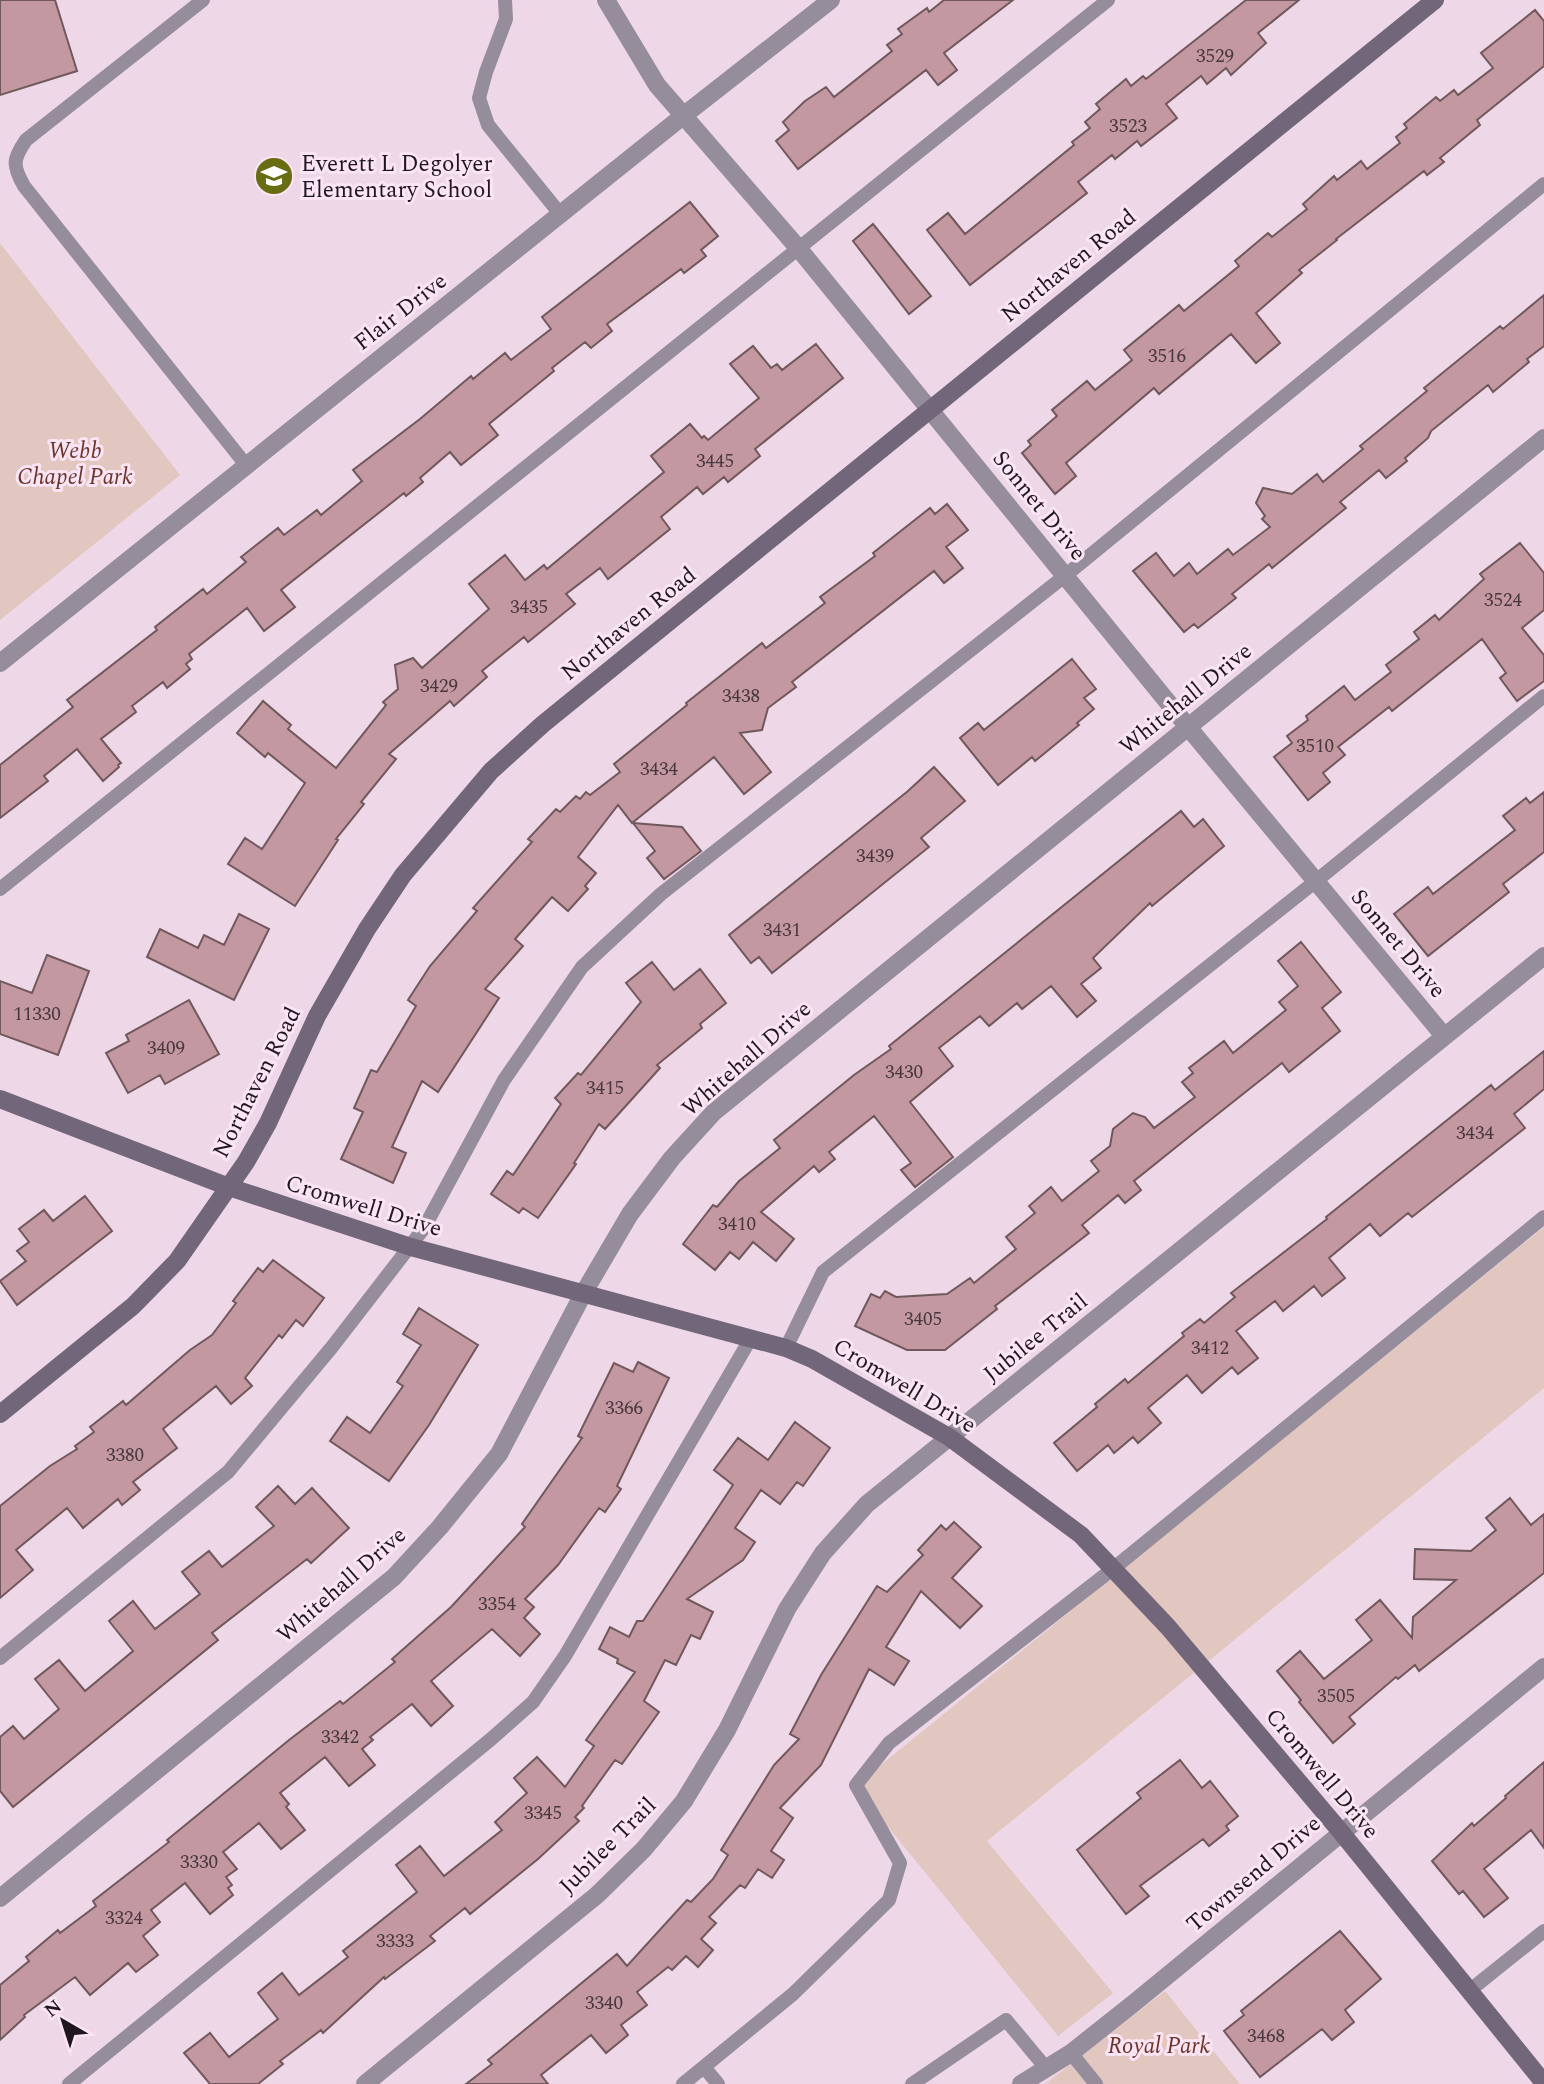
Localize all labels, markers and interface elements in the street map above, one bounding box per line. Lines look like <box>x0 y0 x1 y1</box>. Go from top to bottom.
house number: 3529 <box>1196 42 1234 71</box>
house number: 3523 <box>1109 112 1147 141</box>
place label: Everett L Degolyer Elementary School <box>301 147 493 208</box>
school or university icon: Everett L Degolyer Elementary School <box>253 155 295 197</box>
street label: Northaven Road <box>994 200 1144 332</box>
street label: Flair Drive <box>347 265 455 360</box>
house number: 3516 <box>1148 342 1186 371</box>
park label: Webb Chapel Park <box>17 434 133 495</box>
street label: Sonnet Drive <box>983 443 1094 569</box>
house number: 3445 <box>696 447 734 476</box>
street label: Northaven Road <box>554 558 704 690</box>
house number: 3524 <box>1484 586 1522 615</box>
house number: 3435 <box>510 593 548 622</box>
street label: Whitehall Drive <box>1112 634 1260 764</box>
house number: 3429 <box>420 672 458 701</box>
house number: 3438 <box>722 682 760 711</box>
house number: 3510 <box>1296 732 1334 761</box>
house number: 3434 <box>640 755 678 784</box>
house number: 3439 <box>856 842 894 871</box>
street label: Sonnet Drive <box>1342 882 1454 1006</box>
house number: 3431 <box>763 916 801 945</box>
street label: Whitehall Drive <box>674 993 820 1126</box>
house number: 11330 <box>13 1000 61 1029</box>
street label: Northaven Road <box>204 1001 311 1164</box>
house number: 3409 <box>147 1034 185 1063</box>
house number: 3430 <box>885 1058 923 1087</box>
house number: 3415 <box>586 1074 624 1103</box>
house number: 3434 <box>1456 1119 1494 1148</box>
street label: Cromwell Drive <box>281 1166 446 1247</box>
house number: 3410 <box>718 1210 756 1239</box>
street label: Jubilee Trail <box>976 1285 1096 1391</box>
house number: 3405 <box>904 1305 942 1334</box>
street label: Cromwell Drive <box>826 1330 983 1443</box>
house number: 3412 <box>1191 1334 1229 1363</box>
house number: 3366 <box>605 1394 643 1423</box>
house number: 3380 <box>106 1441 144 1470</box>
street label: Whitehall Drive <box>269 1519 415 1652</box>
house number: 3354 <box>478 1590 516 1619</box>
house number: 3505 <box>1317 1682 1355 1711</box>
street label: Cromwell Drive <box>1256 1701 1387 1847</box>
house number: 3342 <box>321 1723 359 1752</box>
street label: Jubilee Trail <box>551 1789 665 1903</box>
house number: 3345 <box>524 1799 562 1828</box>
street label: Townsend Drive <box>1179 1807 1329 1941</box>
house number: 3330 <box>180 1848 218 1877</box>
house number: 3324 <box>105 1904 143 1933</box>
house number: 3333 <box>376 1927 414 1956</box>
north arrow <box>28 1986 98 2056</box>
house number: 3340 <box>585 1989 623 2018</box>
text: N <box>38 1993 68 2025</box>
house number: 3468 <box>1247 2022 1285 2051</box>
park label: Royal Park <box>1108 2029 1210 2064</box>

